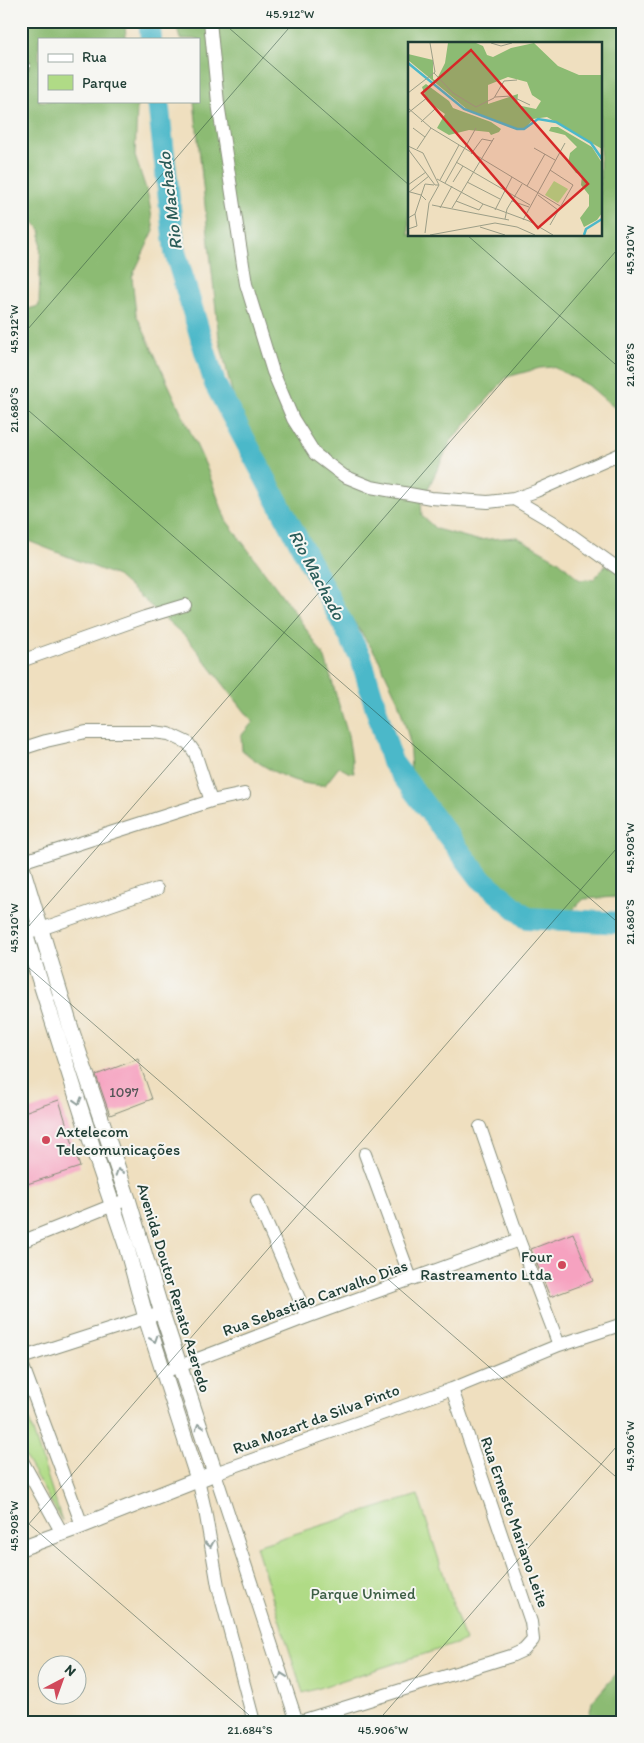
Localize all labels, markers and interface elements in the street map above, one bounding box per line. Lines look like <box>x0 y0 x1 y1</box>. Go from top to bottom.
text: 45.912°W <box>266 7 314 21</box>
legend <box>38 38 200 102</box>
inset map <box>408 42 602 236</box>
text: Rua <box>82 48 107 66</box>
text: Parque <box>82 74 127 92</box>
water label: Rio Machado <box>153 150 187 251</box>
text: 45.910°W <box>623 225 637 275</box>
text: 45.912°W <box>7 305 21 353</box>
text: 21.678°S <box>623 343 637 387</box>
text: 21.680°S <box>7 387 21 433</box>
water label: Rio Machado <box>284 526 350 624</box>
text: 45.908°W <box>623 823 637 873</box>
text: 21.680°S <box>623 899 637 945</box>
text: 45.910°W <box>7 903 21 953</box>
house number: 1097 <box>109 1084 139 1101</box>
one-way arrow <box>73 1096 83 1105</box>
place label: Axtelecom Telecomunicações <box>56 1122 180 1159</box>
marker: Axtelecom Telecomunicações <box>40 1134 52 1146</box>
one-way arrow <box>115 1168 125 1177</box>
street label: Avenida Doutor Renato Azeredo <box>133 1181 215 1395</box>
place label: Four Rastreamento Ltda <box>420 1247 553 1284</box>
street label: Rua Sebastião Carvalho Dias <box>220 1256 410 1340</box>
marker: Four Rastreamento Ltda <box>556 1259 568 1271</box>
one-way arrow <box>148 1335 158 1343</box>
street label: Rua Mozart da Silva Pinto <box>230 1380 402 1458</box>
text: 45.906°W <box>623 1421 637 1471</box>
one-way arrow <box>195 1423 205 1432</box>
street label: Rua Ernesto Mariano Leite <box>477 1434 553 1610</box>
text: 45.908°W <box>7 1501 21 1551</box>
one-way arrow <box>205 1540 215 1548</box>
park label: Parque Unimed <box>311 1584 416 1603</box>
north arrow <box>38 1656 88 1706</box>
text: N <box>61 1661 79 1680</box>
one-way arrow <box>278 1672 288 1680</box>
text: 21.684°S <box>227 1723 273 1737</box>
text: 45.906°W <box>358 1723 408 1737</box>

